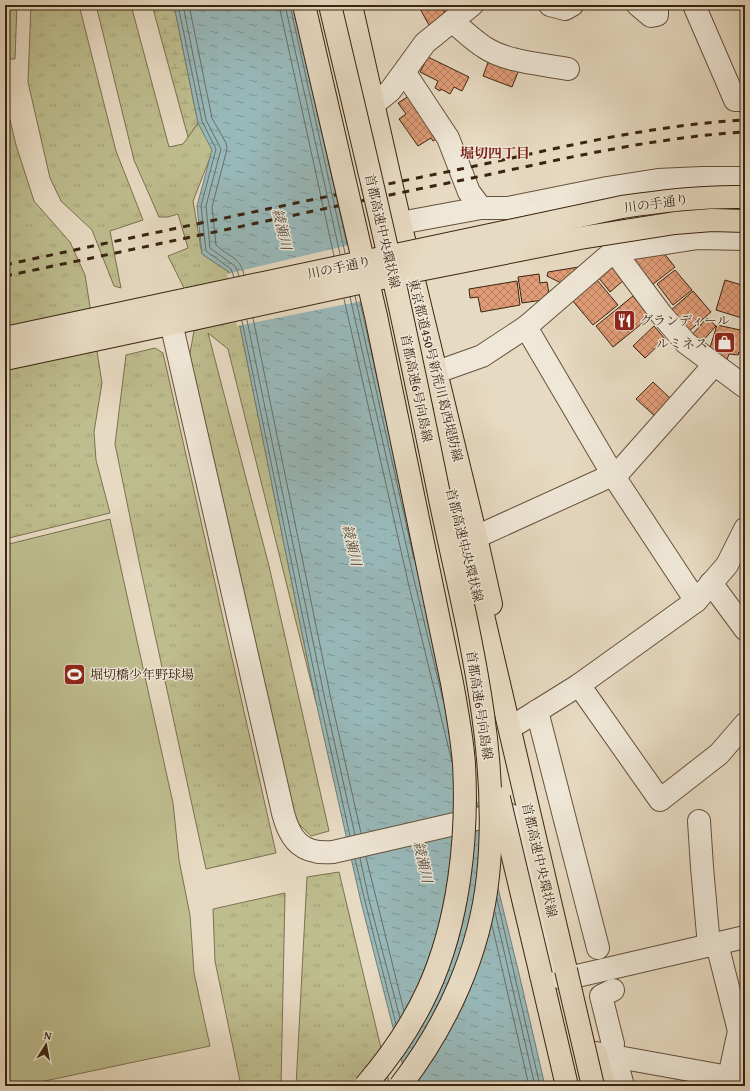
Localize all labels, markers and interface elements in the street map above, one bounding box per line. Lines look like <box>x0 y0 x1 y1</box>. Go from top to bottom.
district label: 堀切四丁目 <box>460 143 530 163</box>
street label: 首都高速中央環状線 <box>360 172 405 290</box>
street label: 川の手通り <box>623 190 690 217</box>
water label: 綾瀬川 <box>268 206 297 254</box>
street label: 川の手通り <box>305 251 373 284</box>
street label: 東京都道450号新荒川葛西堤防線 <box>404 277 467 464</box>
restaurant icon: グランディール <box>612 307 638 333</box>
place label: グランディール <box>640 311 730 330</box>
shop icon: ルミネス <box>711 330 737 356</box>
street label: 首都高速6号向島線 <box>396 332 437 444</box>
place label: ルミネス <box>656 334 708 353</box>
street label: 首都高速中央環状線 <box>441 486 488 604</box>
water label: 綾瀬川 <box>338 522 367 570</box>
street label: 首都高速6号向島線 <box>461 649 498 761</box>
sports icon: 堀切橋少年野球場 <box>62 661 88 687</box>
place label: 堀切橋少年野球場 <box>90 665 194 684</box>
street label: 首都高速中央環状線 <box>517 801 562 919</box>
water label: 綾瀬川 <box>409 839 438 887</box>
north arrow <box>26 1025 66 1065</box>
text: N <box>43 1027 54 1044</box>

